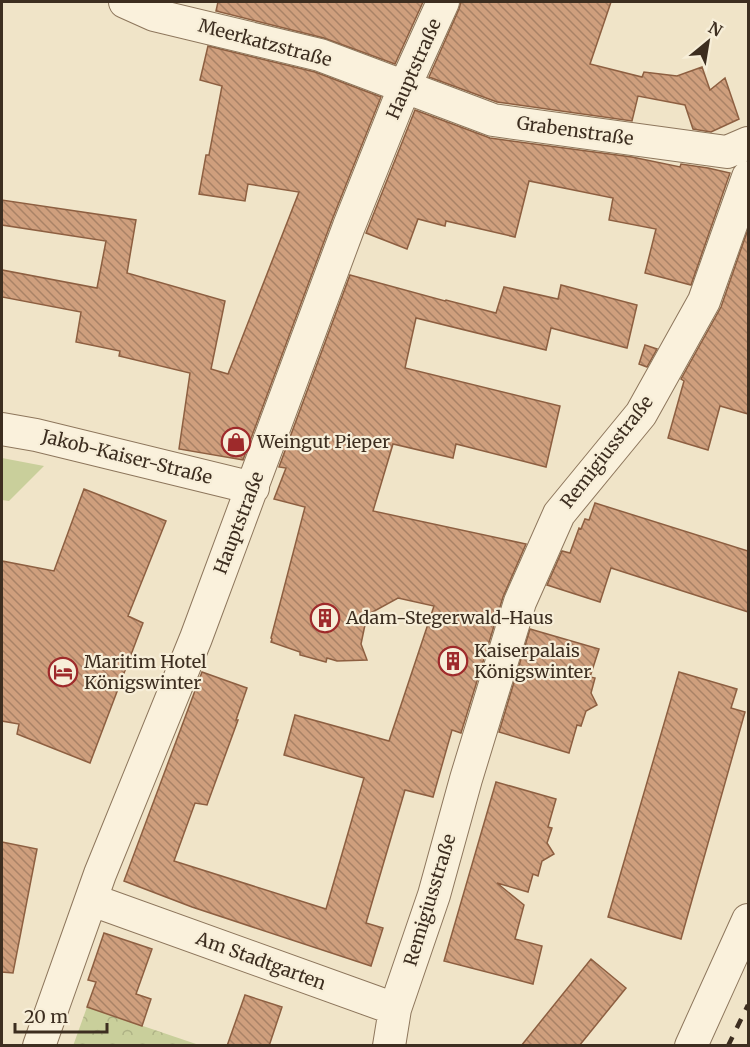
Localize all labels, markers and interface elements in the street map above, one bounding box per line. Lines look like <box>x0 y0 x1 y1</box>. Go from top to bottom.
north arrow <box>678 12 738 72</box>
street label: Meerkatzstraße <box>196 14 334 71</box>
street label: Hauptstraße <box>381 15 446 123</box>
text: N <box>705 17 726 41</box>
street label: Grabenstraße <box>515 111 635 150</box>
street label: Remigiusstraße <box>555 391 658 513</box>
street label: Jakob-Kaiser-Straße <box>38 424 215 489</box>
shop icon: Weingut Pieper <box>220 426 252 458</box>
place label: Weingut Pieper <box>256 430 390 453</box>
street label: Hauptstraße <box>208 468 269 577</box>
building icon: Adam-Stegerwald-Haus <box>309 602 341 634</box>
place label: Adam-Stegerwald-Haus <box>345 606 553 629</box>
place label: Kaiserpalais Königswinter <box>474 639 591 683</box>
building icon: Kaiserpalais Königswinter <box>437 645 469 677</box>
place label: Maritim Hotel Königswinter <box>84 650 207 694</box>
hotel icon: Maritim Hotel Königswinter <box>47 656 79 688</box>
street label: Remigiusstraße <box>399 831 461 969</box>
street label: Am Stadtgarten <box>192 926 329 995</box>
scale bar <box>15 996 106 1034</box>
text: 20 m <box>24 1005 68 1028</box>

